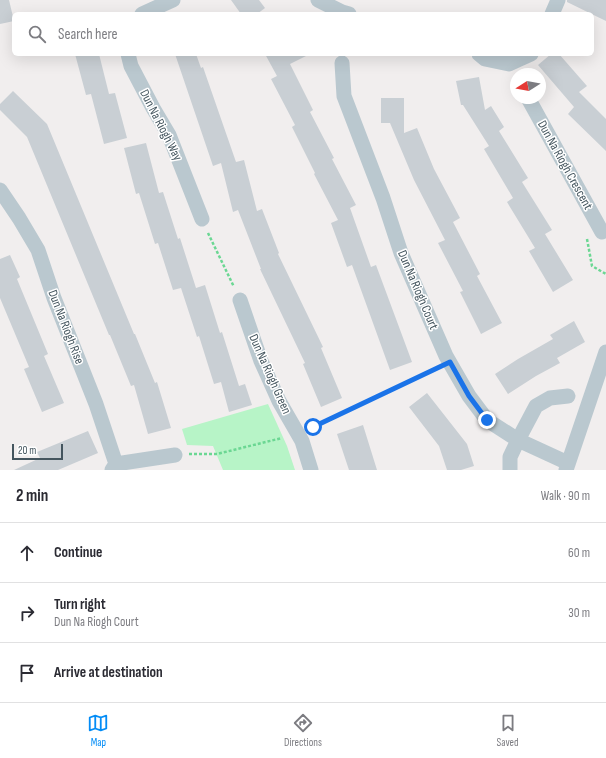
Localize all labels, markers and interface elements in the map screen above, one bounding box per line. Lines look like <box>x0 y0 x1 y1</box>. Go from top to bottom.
search box <box>12 12 594 56</box>
icon: search <box>26 23 48 45</box>
text: Search here <box>58 25 118 44</box>
north arrow <box>510 68 546 104</box>
street label: Dun Na Riogh Way <box>136 87 186 163</box>
street label: Dun Na Riogh Crescent <box>534 118 596 212</box>
street label: Dun Na Riogh Court <box>394 248 442 332</box>
street label: Dun Na Riogh Rise <box>45 288 87 366</box>
street label: Dun Na Riogh Green <box>245 332 295 416</box>
route end <box>478 411 496 429</box>
route start <box>304 418 322 436</box>
scale bar <box>12 442 63 461</box>
text: 20 m <box>18 444 36 457</box>
text: 2 min <box>16 486 48 506</box>
text: Walk · 90 m <box>541 488 590 504</box>
icon: ahead <box>16 542 38 564</box>
text: Continue <box>54 543 103 562</box>
text: 60 m <box>568 545 590 561</box>
text: Turn right <box>54 595 106 614</box>
icon: right <box>16 602 38 624</box>
text: 30 m <box>568 605 590 621</box>
text: Dun Na Riogh Court <box>54 614 139 630</box>
icon: arrive <box>16 662 38 684</box>
text: Arrive at destination <box>54 663 163 682</box>
tab: Map <box>87 712 109 749</box>
tab: Directions <box>284 712 322 749</box>
tab: Saved <box>497 712 519 749</box>

